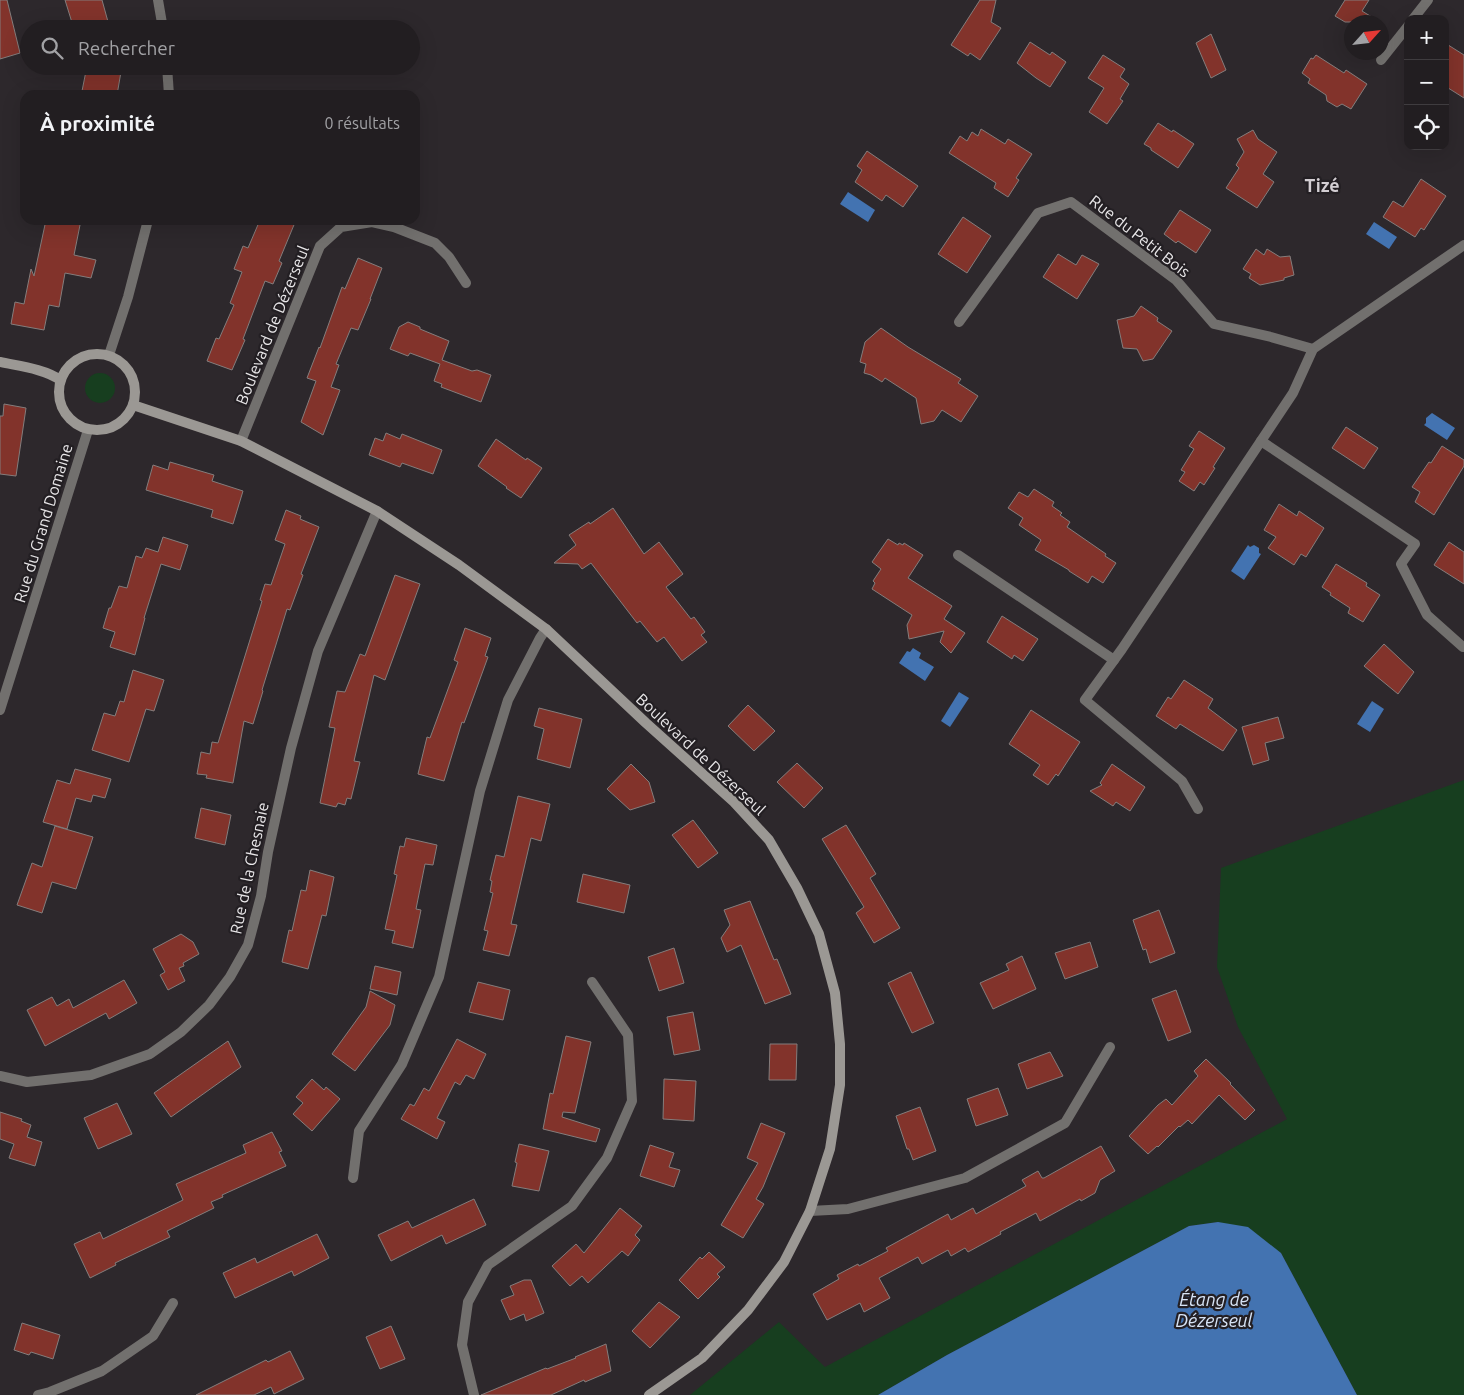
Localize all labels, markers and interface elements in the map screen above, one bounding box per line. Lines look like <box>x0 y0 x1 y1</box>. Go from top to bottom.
north arrow <box>1344 15 1389 60</box>
map controls <box>1404 15 1449 150</box>
button: + <box>1404 15 1449 60</box>
search box <box>20 20 420 75</box>
icon: search <box>38 34 66 62</box>
text: Rechercher <box>78 37 175 59</box>
button: − <box>1404 60 1449 105</box>
button: locate <box>1404 105 1449 150</box>
text: À proximité <box>40 111 155 135</box>
text: 0 résultats <box>324 114 400 132</box>
district label: Tizé <box>1304 175 1340 195</box>
street label: Rue du Petit Bois <box>1086 191 1194 281</box>
street label: Boulevard de Dézerseul <box>232 243 312 407</box>
street label: Rue du Grand Domaine <box>10 441 76 605</box>
street label: Boulevard de Dézerseul <box>633 689 769 819</box>
street label: Rue de la Chesnaie <box>226 800 272 936</box>
water label: Étang de Dézerseul <box>1175 1288 1253 1330</box>

